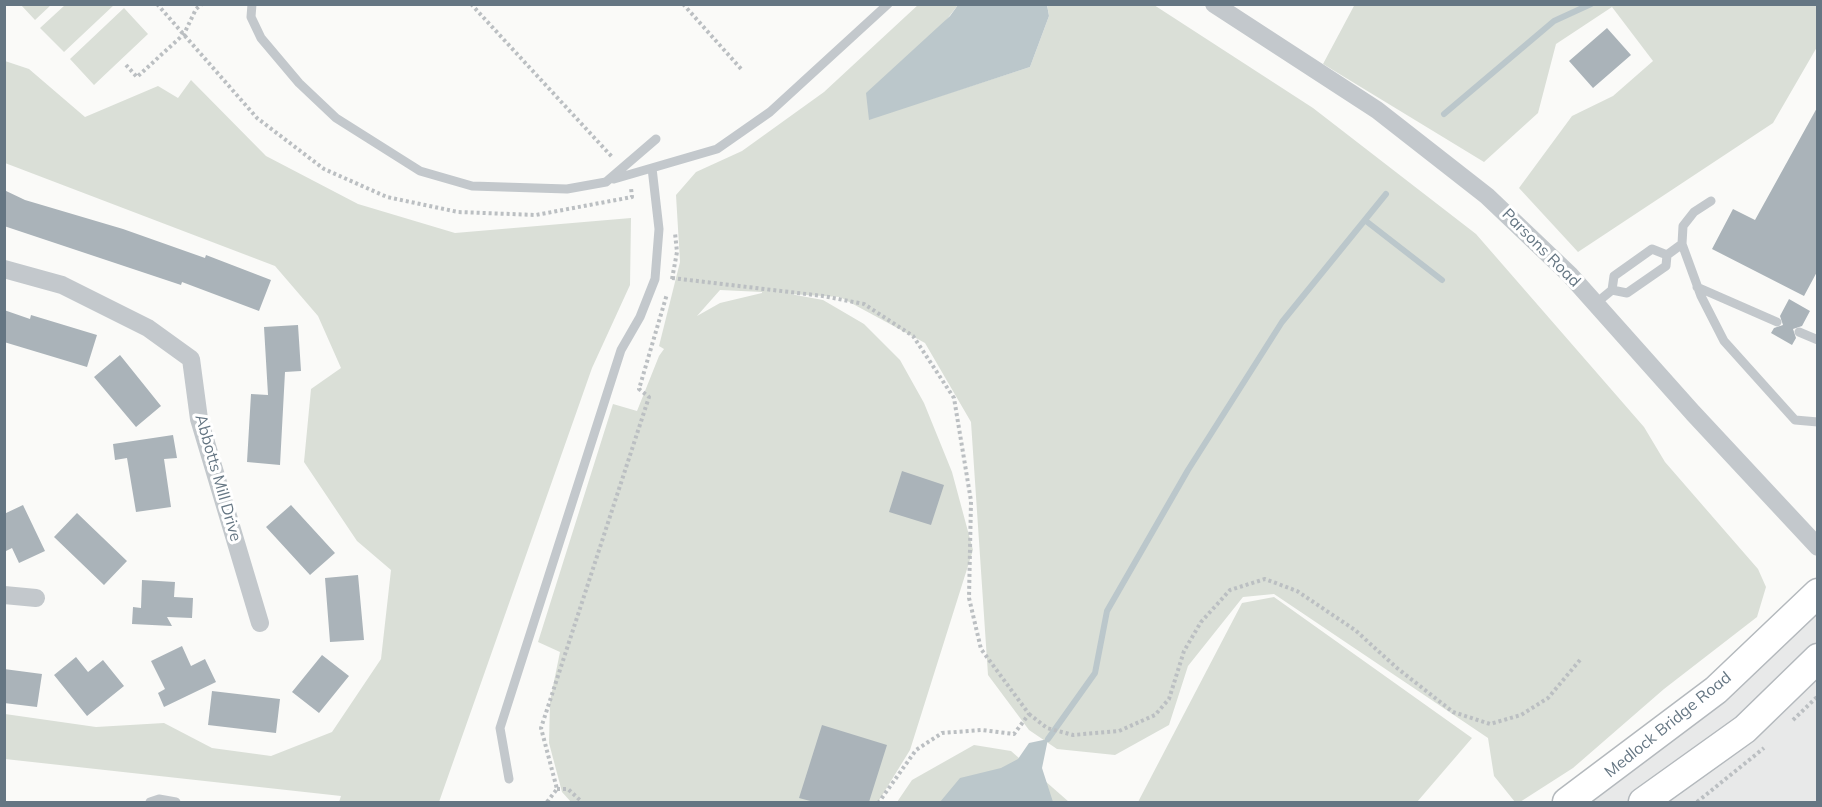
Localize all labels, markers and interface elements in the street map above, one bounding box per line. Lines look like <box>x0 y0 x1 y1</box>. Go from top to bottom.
street label: Parsons Road <box>1498 205 1584 291</box>
street label: Abbotts Mill Drive <box>191 412 245 544</box>
street label: Medlock Bridge Road <box>1601 668 1735 782</box>

